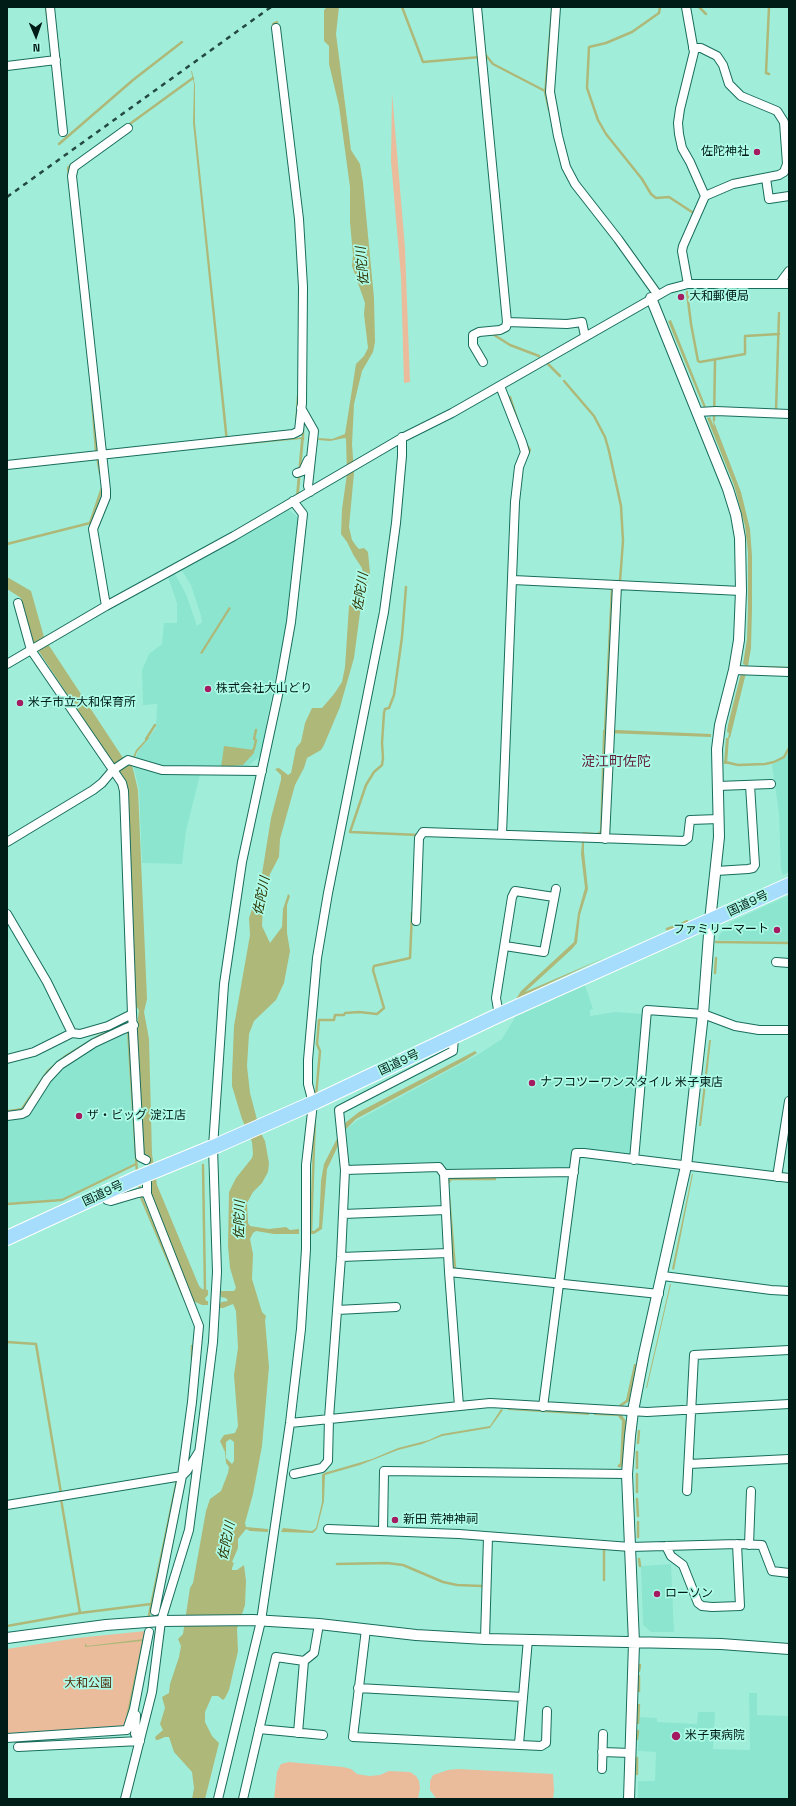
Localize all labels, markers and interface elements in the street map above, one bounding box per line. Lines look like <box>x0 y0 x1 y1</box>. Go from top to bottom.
north arrow <box>16 16 56 56</box>
text: N <box>32 41 40 55</box>
place label: 佐陀神社 <box>701 145 749 159</box>
marker: 佐陀神社 <box>752 147 762 157</box>
water label: 佐陀川 <box>354 246 372 286</box>
place label: 大和郵便局 <box>689 290 749 304</box>
marker: 大和郵便局 <box>676 292 686 302</box>
water label: 佐陀川 <box>350 572 372 612</box>
place label: 株式会社大山どり <box>216 682 312 696</box>
marker: 株式会社大山どり <box>203 684 213 694</box>
place label: 米子市立大和保育所 <box>28 696 136 710</box>
marker: 米子市立大和保育所 <box>15 698 25 708</box>
district label: 淀江町佐陀 <box>581 754 651 770</box>
water label: 佐陀川 <box>251 875 273 917</box>
street label: 国道9号 <box>725 888 771 920</box>
place label: ファミリーマート <box>673 923 769 937</box>
marker: ファミリーマート <box>772 925 782 935</box>
street label: 国道9号 <box>376 1047 422 1079</box>
place label: ナフコツーワンスタイル 米子東店 <box>540 1076 723 1090</box>
marker: ナフコツーワンスタイル 米子東店 <box>527 1078 537 1088</box>
place label: ザ・ビッグ 淀江店 <box>87 1109 186 1123</box>
marker: ザ・ビッグ 淀江店 <box>74 1111 84 1121</box>
street label: 国道9号 <box>80 1178 126 1210</box>
water label: 佐陀川 <box>232 1200 248 1240</box>
place label: 新田 荒神神祠 <box>403 1513 478 1527</box>
marker: 新田 荒神神祠 <box>390 1515 400 1525</box>
water label: 佐陀川 <box>215 1520 239 1562</box>
place label: ローソン <box>665 1587 713 1601</box>
marker: ローソン <box>652 1589 662 1599</box>
park label: 大和公園 <box>64 1677 112 1691</box>
place label: 米子東病院 <box>685 1729 745 1743</box>
marker: 米子東病院 <box>670 1730 682 1742</box>

